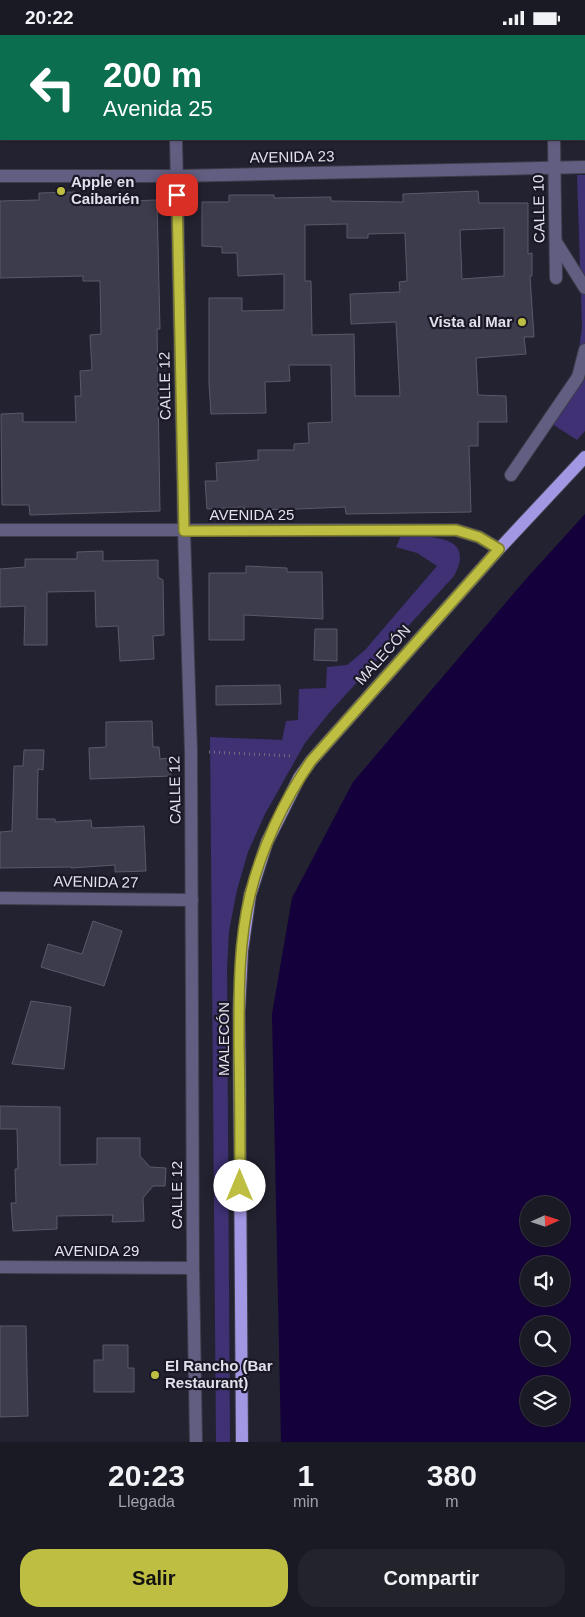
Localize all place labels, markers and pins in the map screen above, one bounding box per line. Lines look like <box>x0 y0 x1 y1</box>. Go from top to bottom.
place label: Apple en Caibarién <box>71 173 139 207</box>
pin <box>156 174 198 216</box>
marker: Apple en Caibarién <box>55 185 67 197</box>
place label: Vista al Mar <box>429 313 512 330</box>
marker: Vista al Mar <box>516 316 528 328</box>
place label: El Rancho (Bar Restaurant) <box>165 1357 273 1391</box>
marker: El Rancho (Bar Restaurant) <box>149 1369 161 1381</box>

